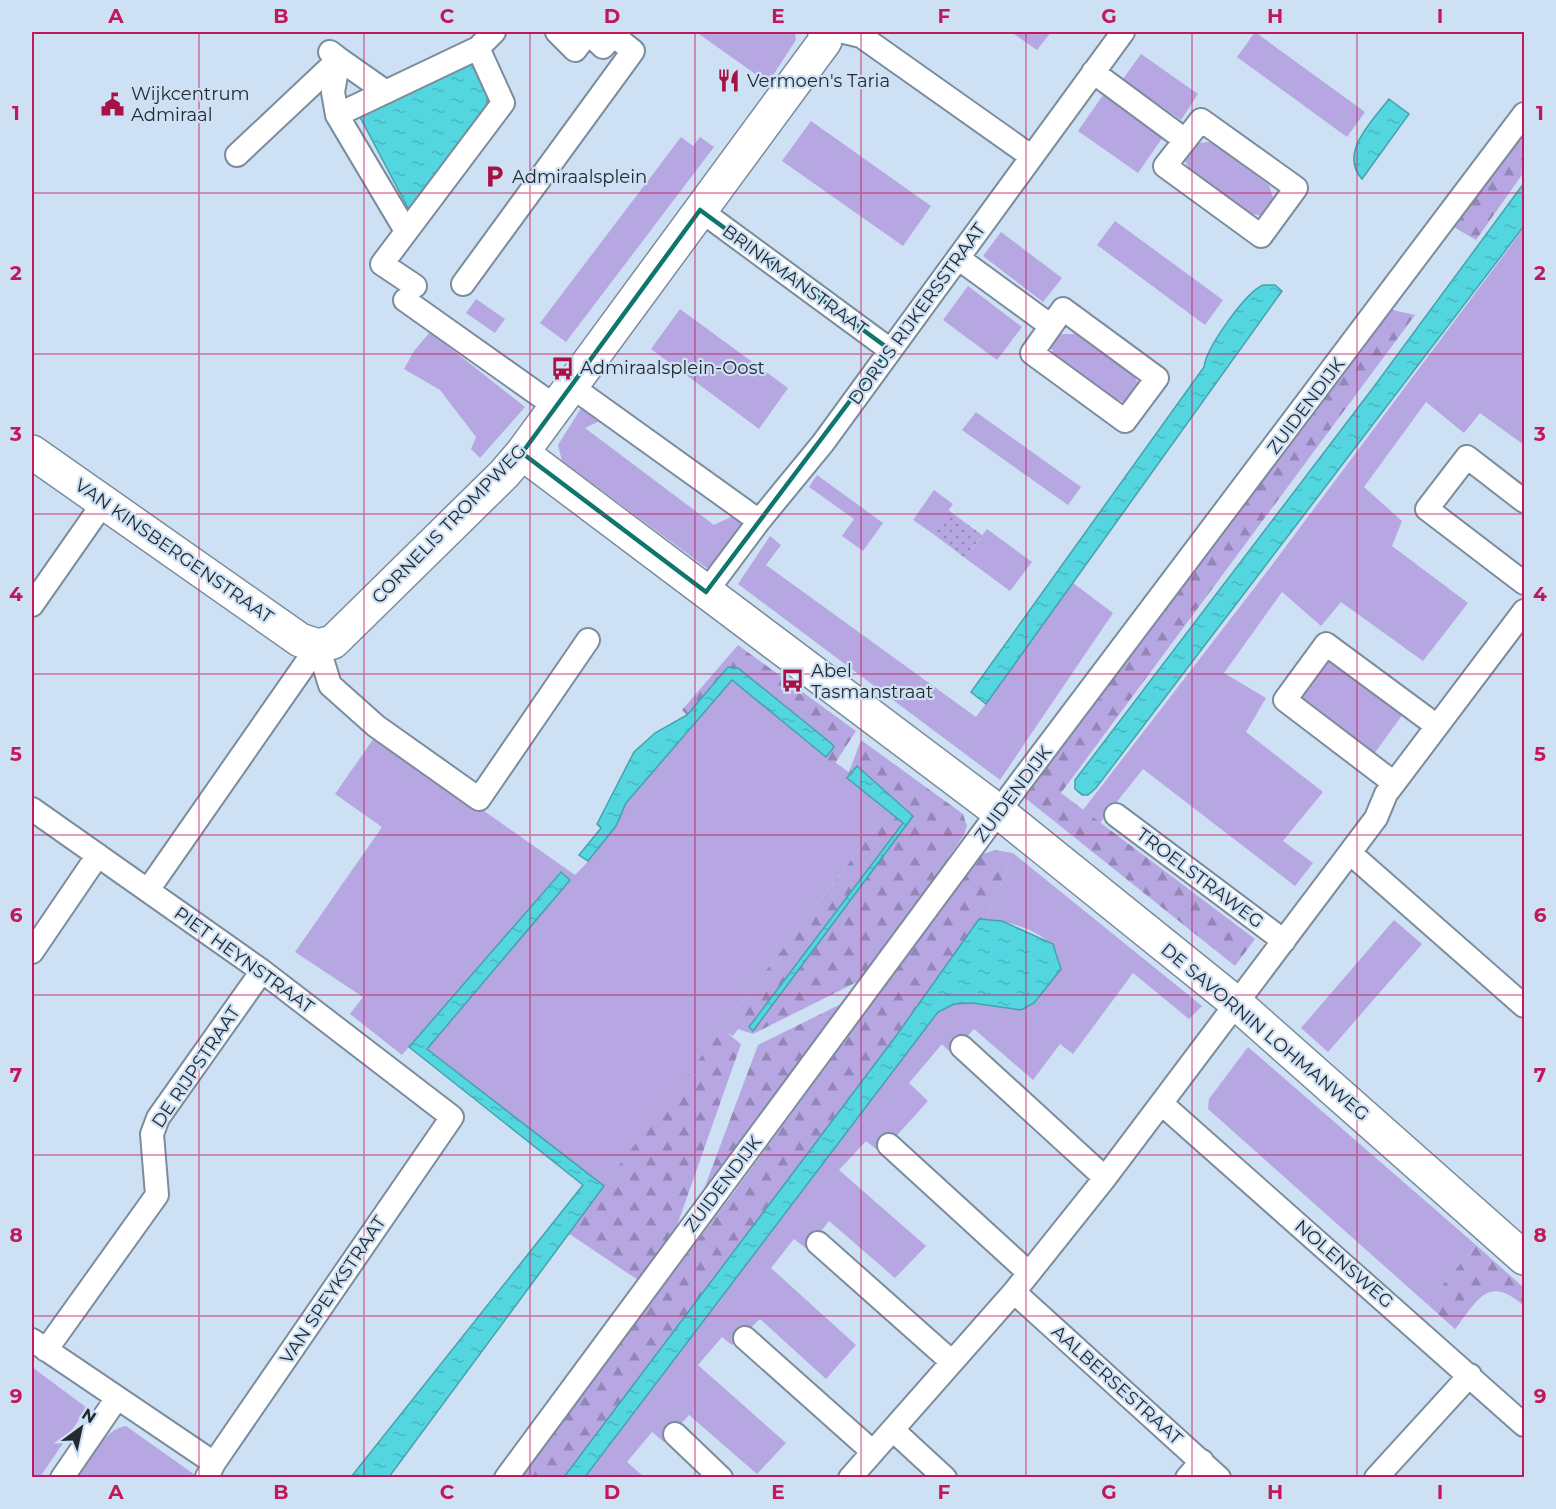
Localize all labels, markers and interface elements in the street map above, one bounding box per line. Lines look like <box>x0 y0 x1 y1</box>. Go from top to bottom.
text: A <box>107 4 124 28</box>
text: B <box>273 4 289 28</box>
text: C <box>440 4 455 28</box>
text: D <box>604 4 620 28</box>
text: E <box>771 4 785 28</box>
text: F <box>938 4 951 28</box>
text: G <box>1101 4 1117 28</box>
text: H <box>1267 4 1283 28</box>
text: I <box>1437 4 1443 28</box>
restaurant icon: Vermoen's Taria <box>716 68 742 94</box>
place label: Vermoen's Taria <box>747 70 890 92</box>
place label: Wijkcentrum Admiraal <box>131 83 250 126</box>
public building icon: Wijkcentrum Admiraal <box>100 91 126 117</box>
text: 1 <box>12 101 20 125</box>
text: 1 <box>1536 101 1544 125</box>
parking icon: Admiraalsplein <box>481 164 507 190</box>
place label: Admiraalsplein <box>512 166 647 188</box>
street label: DORUS RIJKERSSTRAAT <box>844 218 991 409</box>
street label: BRINKMANSTRAAT <box>718 220 872 340</box>
text: 2 <box>10 261 22 285</box>
text: 2 <box>1534 261 1546 285</box>
street label: ZUIDENDIJK <box>1263 353 1350 459</box>
bus stop icon: Admiraalsplein-Oost <box>549 355 575 381</box>
place label: Admiraalsplein-Oost <box>580 357 765 379</box>
text: 3 <box>9 422 22 446</box>
text: 3 <box>1533 422 1546 446</box>
street label: CORNELIS TROMPWEG <box>367 440 531 608</box>
street label: VAN KINSBERGENSTRAAT <box>71 474 278 628</box>
text: 4 <box>9 582 23 606</box>
text: 4 <box>1533 582 1547 606</box>
place label: Abel Tasmanstraat <box>811 660 933 703</box>
bus stop icon: Abel Tasmanstraat <box>780 668 806 694</box>
street label: ZUIDENDIJK <box>970 741 1057 847</box>
text: 5 <box>10 742 22 766</box>
text: 5 <box>1534 742 1546 766</box>
street label: TROELSTRAWEG <box>1132 823 1268 933</box>
street label: PIET HEYNSTRAAT <box>170 902 319 1019</box>
text: 6 <box>10 903 23 927</box>
text: 6 <box>1534 903 1547 927</box>
street label: DE SAVORNIN LOHMANWEG <box>1156 938 1374 1126</box>
street label: DE RIJPSTRAAT <box>147 1001 245 1132</box>
text: 7 <box>10 1063 22 1087</box>
text: 7 <box>1534 1063 1546 1087</box>
street label: ZUIDENDIJK <box>680 1131 767 1237</box>
street label: VAN SPEYKSTRAAT <box>275 1211 391 1368</box>
street label: NOLENSWEG <box>1290 1215 1398 1313</box>
text: 8 <box>9 1223 23 1247</box>
text: 8 <box>1533 1223 1547 1247</box>
street label: AALBERSESTRAAT <box>1047 1321 1187 1450</box>
text: 9 <box>10 1384 22 1408</box>
text: 9 <box>1534 1384 1546 1408</box>
north arrow <box>51 1398 111 1458</box>
text: N <box>78 1404 99 1427</box>
text: A <box>107 1480 124 1504</box>
text: B <box>273 1480 289 1504</box>
text: C <box>440 1480 455 1504</box>
text: D <box>604 1480 620 1504</box>
text: E <box>771 1480 785 1504</box>
text: F <box>938 1480 951 1504</box>
text: G <box>1101 1480 1117 1504</box>
text: H <box>1267 1480 1283 1504</box>
text: I <box>1437 1480 1443 1504</box>

